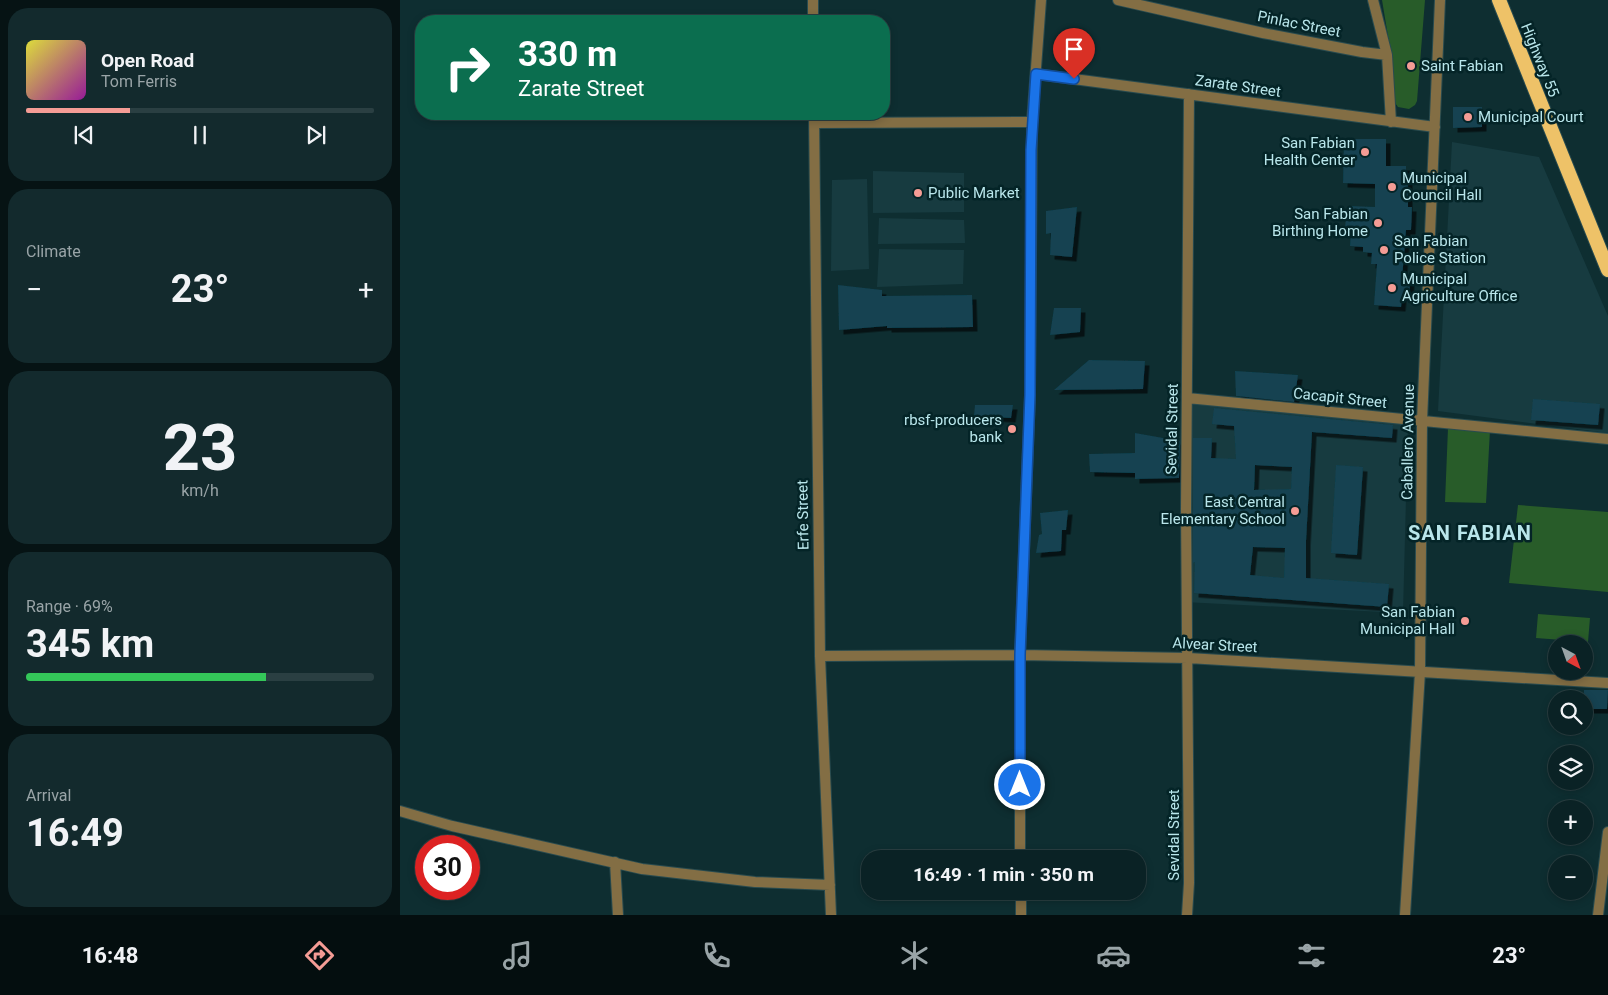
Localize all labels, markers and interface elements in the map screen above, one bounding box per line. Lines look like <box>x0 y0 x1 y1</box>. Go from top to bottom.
street label: Pinlac Street <box>1256 7 1342 41</box>
street label: Highway 55 <box>1517 20 1563 100</box>
pin <box>1053 28 1095 79</box>
text: 330 m <box>518 34 617 75</box>
icon: right <box>435 35 500 100</box>
icon: arrive <box>1060 35 1088 63</box>
text: Open Road <box>101 49 194 72</box>
place label: Saint Fabian <box>1421 57 1503 75</box>
marker: Saint Fabian <box>1405 60 1417 72</box>
street label: Zarate Street <box>1194 71 1282 101</box>
text: Tom Ferris <box>101 72 177 91</box>
text: Zarate Street <box>518 76 645 101</box>
place label: Municipal Court <box>1478 108 1584 126</box>
marker: Municipal Court <box>1462 111 1474 123</box>
icon: previous <box>70 121 98 149</box>
icon: pause <box>186 121 214 149</box>
icon: next <box>302 121 330 149</box>
place label: San Fabian Health Center <box>1264 134 1355 169</box>
marker: San Fabian Health Center <box>1359 146 1371 158</box>
place label: Municipal Council Hall <box>1402 169 1482 204</box>
marker: Municipal Council Hall <box>1386 181 1398 193</box>
place label: Public Market <box>928 184 1020 202</box>
marker: Public Market <box>912 187 924 199</box>
place label: San Fabian Birthing Home <box>1272 205 1368 240</box>
marker: San Fabian Birthing Home <box>1372 217 1384 229</box>
place label: San Fabian Police Station <box>1394 232 1486 267</box>
text: Climate <box>26 242 81 261</box>
marker: San Fabian Police Station <box>1378 244 1390 256</box>
text: 23° <box>171 267 229 311</box>
place label: Municipal Agriculture Office <box>1402 270 1517 305</box>
text: − <box>26 273 42 306</box>
text: + <box>358 273 374 306</box>
marker: Municipal Agriculture Office <box>1386 282 1398 294</box>
street label: Sevidal Street <box>1162 383 1182 475</box>
street label: Cacapit Street <box>1292 384 1388 412</box>
street label: Caballero Avenue <box>1398 384 1418 500</box>
text: 23 <box>163 410 237 486</box>
place label: rbsf-producers bank <box>904 411 1002 446</box>
marker: rbsf-producers bank <box>1006 423 1018 435</box>
street label: Erfe Street <box>793 480 813 550</box>
text: km/h <box>181 481 219 500</box>
place label: East Central Elementary School <box>1161 493 1285 528</box>
marker: East Central Elementary School <box>1289 505 1301 517</box>
district label: SAN FABIAN <box>1408 521 1532 545</box>
text: Range · 69% <box>26 597 113 616</box>
place label: San Fabian Municipal Hall <box>1360 603 1455 638</box>
marker: San Fabian Municipal Hall <box>1459 615 1471 627</box>
text: 345 km <box>26 622 154 666</box>
street label: Alvear Street <box>1172 634 1258 656</box>
north arrow <box>1548 635 1592 680</box>
map controls <box>1548 635 1593 900</box>
button: search <box>1548 690 1593 735</box>
button: layers <box>1548 745 1593 790</box>
position arrow <box>993 758 1045 810</box>
text: Arrival <box>26 786 71 805</box>
street label: Sevidal Street <box>1165 789 1183 881</box>
button: + <box>1548 800 1593 845</box>
text: 16:49 <box>26 811 124 855</box>
speed limit sign: 30 <box>415 835 480 900</box>
button: − <box>1548 855 1593 900</box>
text: 16:49 · 1 min · 350 m <box>913 863 1094 886</box>
icon: directions <box>302 938 337 973</box>
icon: music <box>500 938 535 973</box>
icon: phone <box>699 938 734 973</box>
icon: climate <box>897 938 932 973</box>
icon: car <box>1096 938 1131 973</box>
icon: filters <box>1294 938 1329 973</box>
text: 16:48 <box>82 943 138 968</box>
text: 23° <box>1492 943 1526 968</box>

